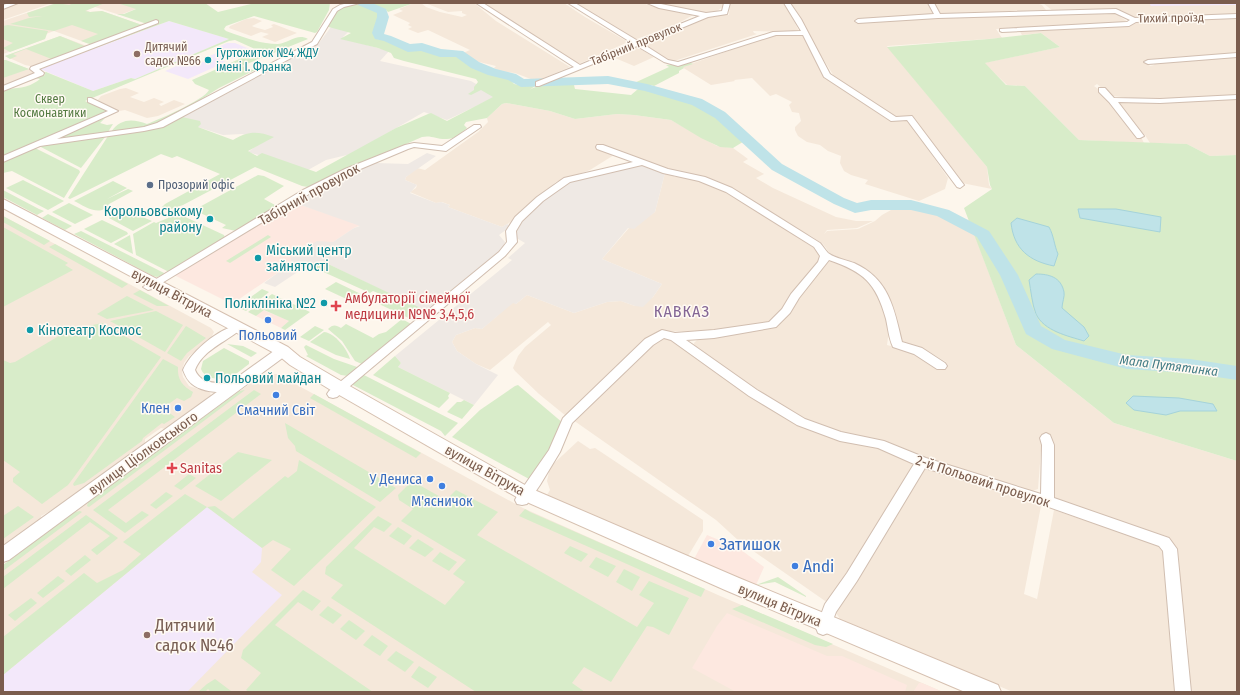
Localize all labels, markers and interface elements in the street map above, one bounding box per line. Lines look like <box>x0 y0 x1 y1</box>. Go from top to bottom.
street label: Тихий проїзд <box>1138 10 1204 26</box>
street label: Табірний провулок <box>588 19 684 69</box>
place label: Дитячий садок №66 <box>144 40 201 68</box>
place label: Гуртожиток №4 ЖДУ імені І. Франка <box>216 46 319 74</box>
marker: Дитячий садок №66 <box>132 49 142 59</box>
marker: Гуртожиток №4 ЖДУ імені І. Франка <box>203 55 213 65</box>
park label: Сквер Космонавтики <box>14 92 86 120</box>
street label: Табірний провулок <box>256 159 363 229</box>
place label: Прозорий офіс <box>158 178 235 192</box>
marker: Прозорий офіс <box>145 180 155 190</box>
place label: Корольовському району <box>104 203 203 236</box>
marker: Корольовському району <box>205 214 215 224</box>
place label: Міський центр зайнятості <box>266 242 352 275</box>
marker: Міський центр зайнятості <box>253 253 263 263</box>
street label: вулиця Вітрука <box>128 265 215 322</box>
place label: Амбулаторії сімейної медицини №№ 3,4,5,6 <box>345 290 474 323</box>
place label: Поліклініка №2 <box>225 295 316 312</box>
marker: Поліклініка №2 <box>319 298 329 308</box>
marker: Амбулаторії сімейної медицини №№ 3,4,5,6 <box>330 300 342 312</box>
district label: КАВКАЗ <box>654 302 710 321</box>
marker: Польовий <box>263 315 273 325</box>
place label: Кінотеатр Космос <box>38 322 141 339</box>
marker: Кінотеатр Космос <box>25 325 35 335</box>
place label: Польовий <box>239 327 297 344</box>
water label: Мала Путятинка <box>1119 352 1219 379</box>
place label: Польовий майдан <box>215 370 321 387</box>
marker: Польовий майдан <box>202 373 212 383</box>
marker: Смачний Світ <box>271 390 281 400</box>
place label: Клен <box>141 400 170 417</box>
place label: Смачний Світ <box>237 402 315 419</box>
marker: Клен <box>173 403 183 413</box>
street label: вулиця Ціолковського <box>85 408 201 499</box>
street label: вулиця Вітрука <box>442 441 528 500</box>
street label: 2-й Польовий провулок <box>913 452 1053 511</box>
place label: Sanitas <box>180 460 222 477</box>
marker: Sanitas <box>167 463 177 473</box>
place label: У Дениса <box>369 471 422 488</box>
marker: У Дениса <box>425 474 435 484</box>
marker: М'ясничок <box>437 481 447 491</box>
place label: М'ясничок <box>411 493 473 510</box>
place label: Затишок <box>719 534 780 555</box>
marker: Затишок <box>706 539 716 549</box>
place label: Andi <box>803 556 834 577</box>
marker: Andi <box>790 561 800 571</box>
street label: вулиця Вітрука <box>736 580 824 631</box>
place label: Дитячий садок №46 <box>154 615 234 656</box>
marker: Дитячий садок №46 <box>142 630 152 640</box>

